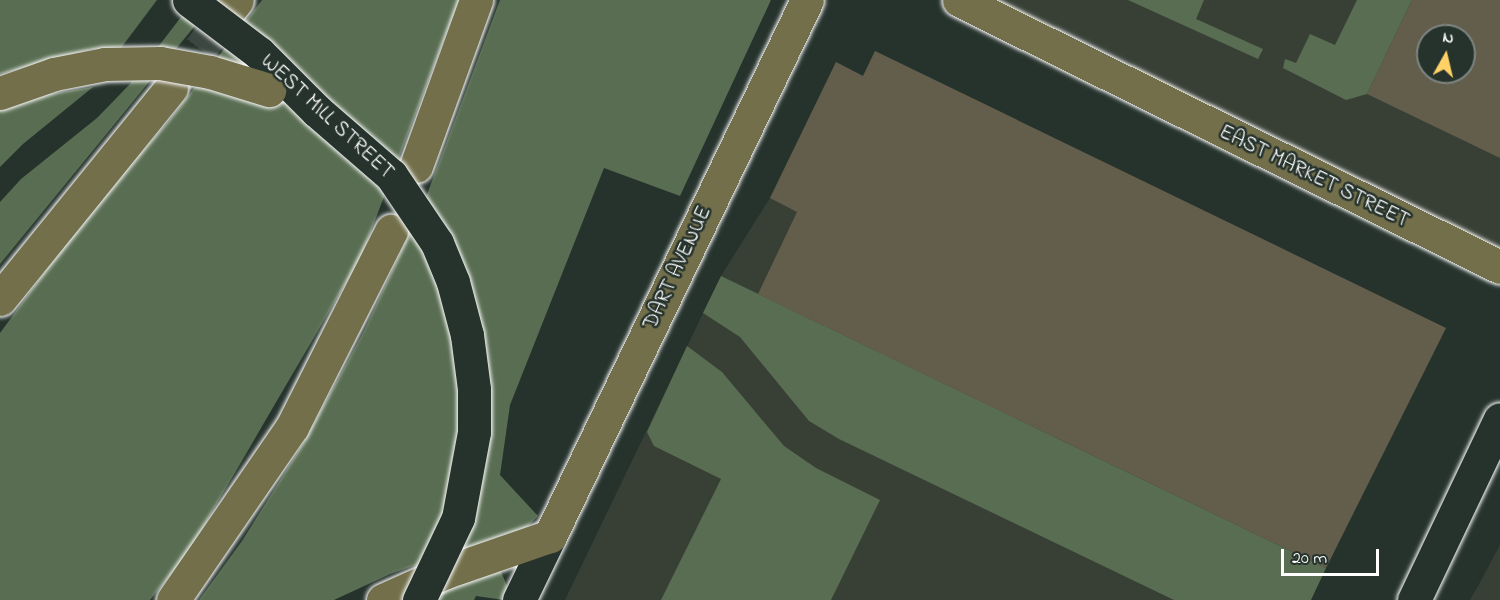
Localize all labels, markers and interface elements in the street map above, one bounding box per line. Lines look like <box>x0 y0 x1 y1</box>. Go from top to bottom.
north arrow <box>1416 24 1476 84</box>
text: N <box>1441 26 1455 51</box>
street label: WEST MILL STREET <box>255 49 399 185</box>
street label: EAST MARKET STREET <box>1215 120 1413 234</box>
street label: DART AVENUE <box>638 202 718 334</box>
scale bar <box>1284 537 1382 575</box>
text: 20 m <box>1292 546 1327 572</box>

